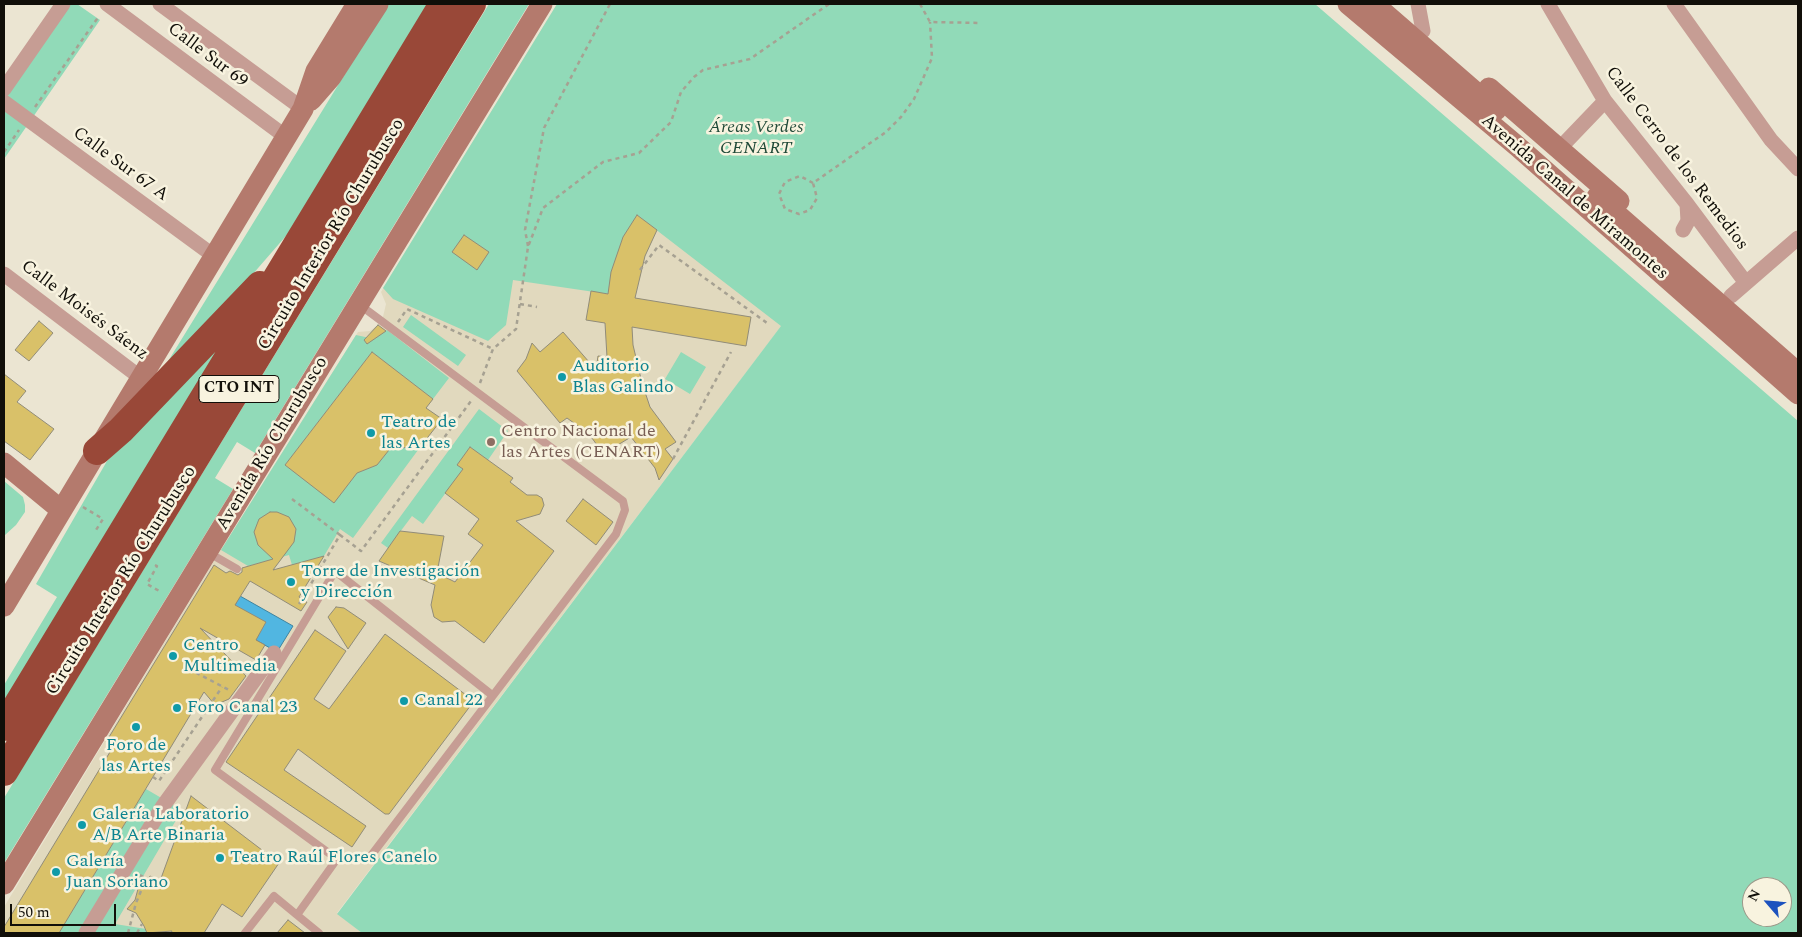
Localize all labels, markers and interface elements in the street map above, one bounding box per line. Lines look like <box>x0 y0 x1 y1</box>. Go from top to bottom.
street label: Calle Sur 69 <box>163 19 251 93</box>
street label: Calle Cerro de los Remedios <box>1600 63 1752 255</box>
street label: Avenida Canal de Miramontes <box>1476 111 1672 285</box>
street label: Circuito Interior Río Churubusco <box>254 115 410 355</box>
park label: Áreas Verdes CENART <box>709 117 803 160</box>
street label: Calle Sur 67 A <box>68 123 172 207</box>
street label: Calle Moisés Sáenz <box>16 256 152 366</box>
street label: Avenida Río Churubusco <box>213 353 333 535</box>
place label: Auditorio Blas Galindo <box>572 356 674 398</box>
marker: Auditorio Blas Galindo <box>556 371 568 383</box>
road number: CTO INT <box>199 376 279 402</box>
place label: Teatro de las Artes <box>381 412 457 454</box>
place label: Centro Nacional de las Artes (CENART) <box>501 421 660 464</box>
marker: Teatro de las Artes <box>365 427 377 439</box>
marker: Centro Nacional de las Artes (CENART) <box>485 436 497 448</box>
street label: Circuito Interior Río Churubusco <box>42 462 202 700</box>
place label: Torre de Investigación y Dirección <box>301 561 480 604</box>
marker: Torre de Investigación y Dirección <box>285 576 297 588</box>
place label: Centro Multimedia <box>183 635 276 678</box>
marker: Centro Multimedia <box>167 650 179 662</box>
place label: Canal 22 <box>414 690 483 712</box>
marker: Canal 22 <box>398 695 410 707</box>
place label: Foro Canal 23 <box>187 697 297 719</box>
marker: Foro Canal 23 <box>171 702 183 714</box>
marker: Foro de las Artes <box>130 721 142 733</box>
place label: Foro de las Artes <box>101 735 171 778</box>
place label: Galería Laboratorio A/B Arte Binaria <box>92 804 249 846</box>
marker: Galería Laboratorio A/B Arte Binaria <box>76 819 88 831</box>
place label: Teatro Raúl Flores Canelo <box>230 847 437 869</box>
place label: Galería Juan Soriano <box>66 851 168 894</box>
marker: Teatro Raúl Flores Canelo <box>214 852 226 864</box>
marker: Galería Juan Soriano <box>50 866 62 878</box>
north arrow <box>1742 877 1792 927</box>
text: N <box>1742 886 1766 905</box>
scale bar <box>12 894 119 926</box>
text: 50 m <box>18 901 50 924</box>

